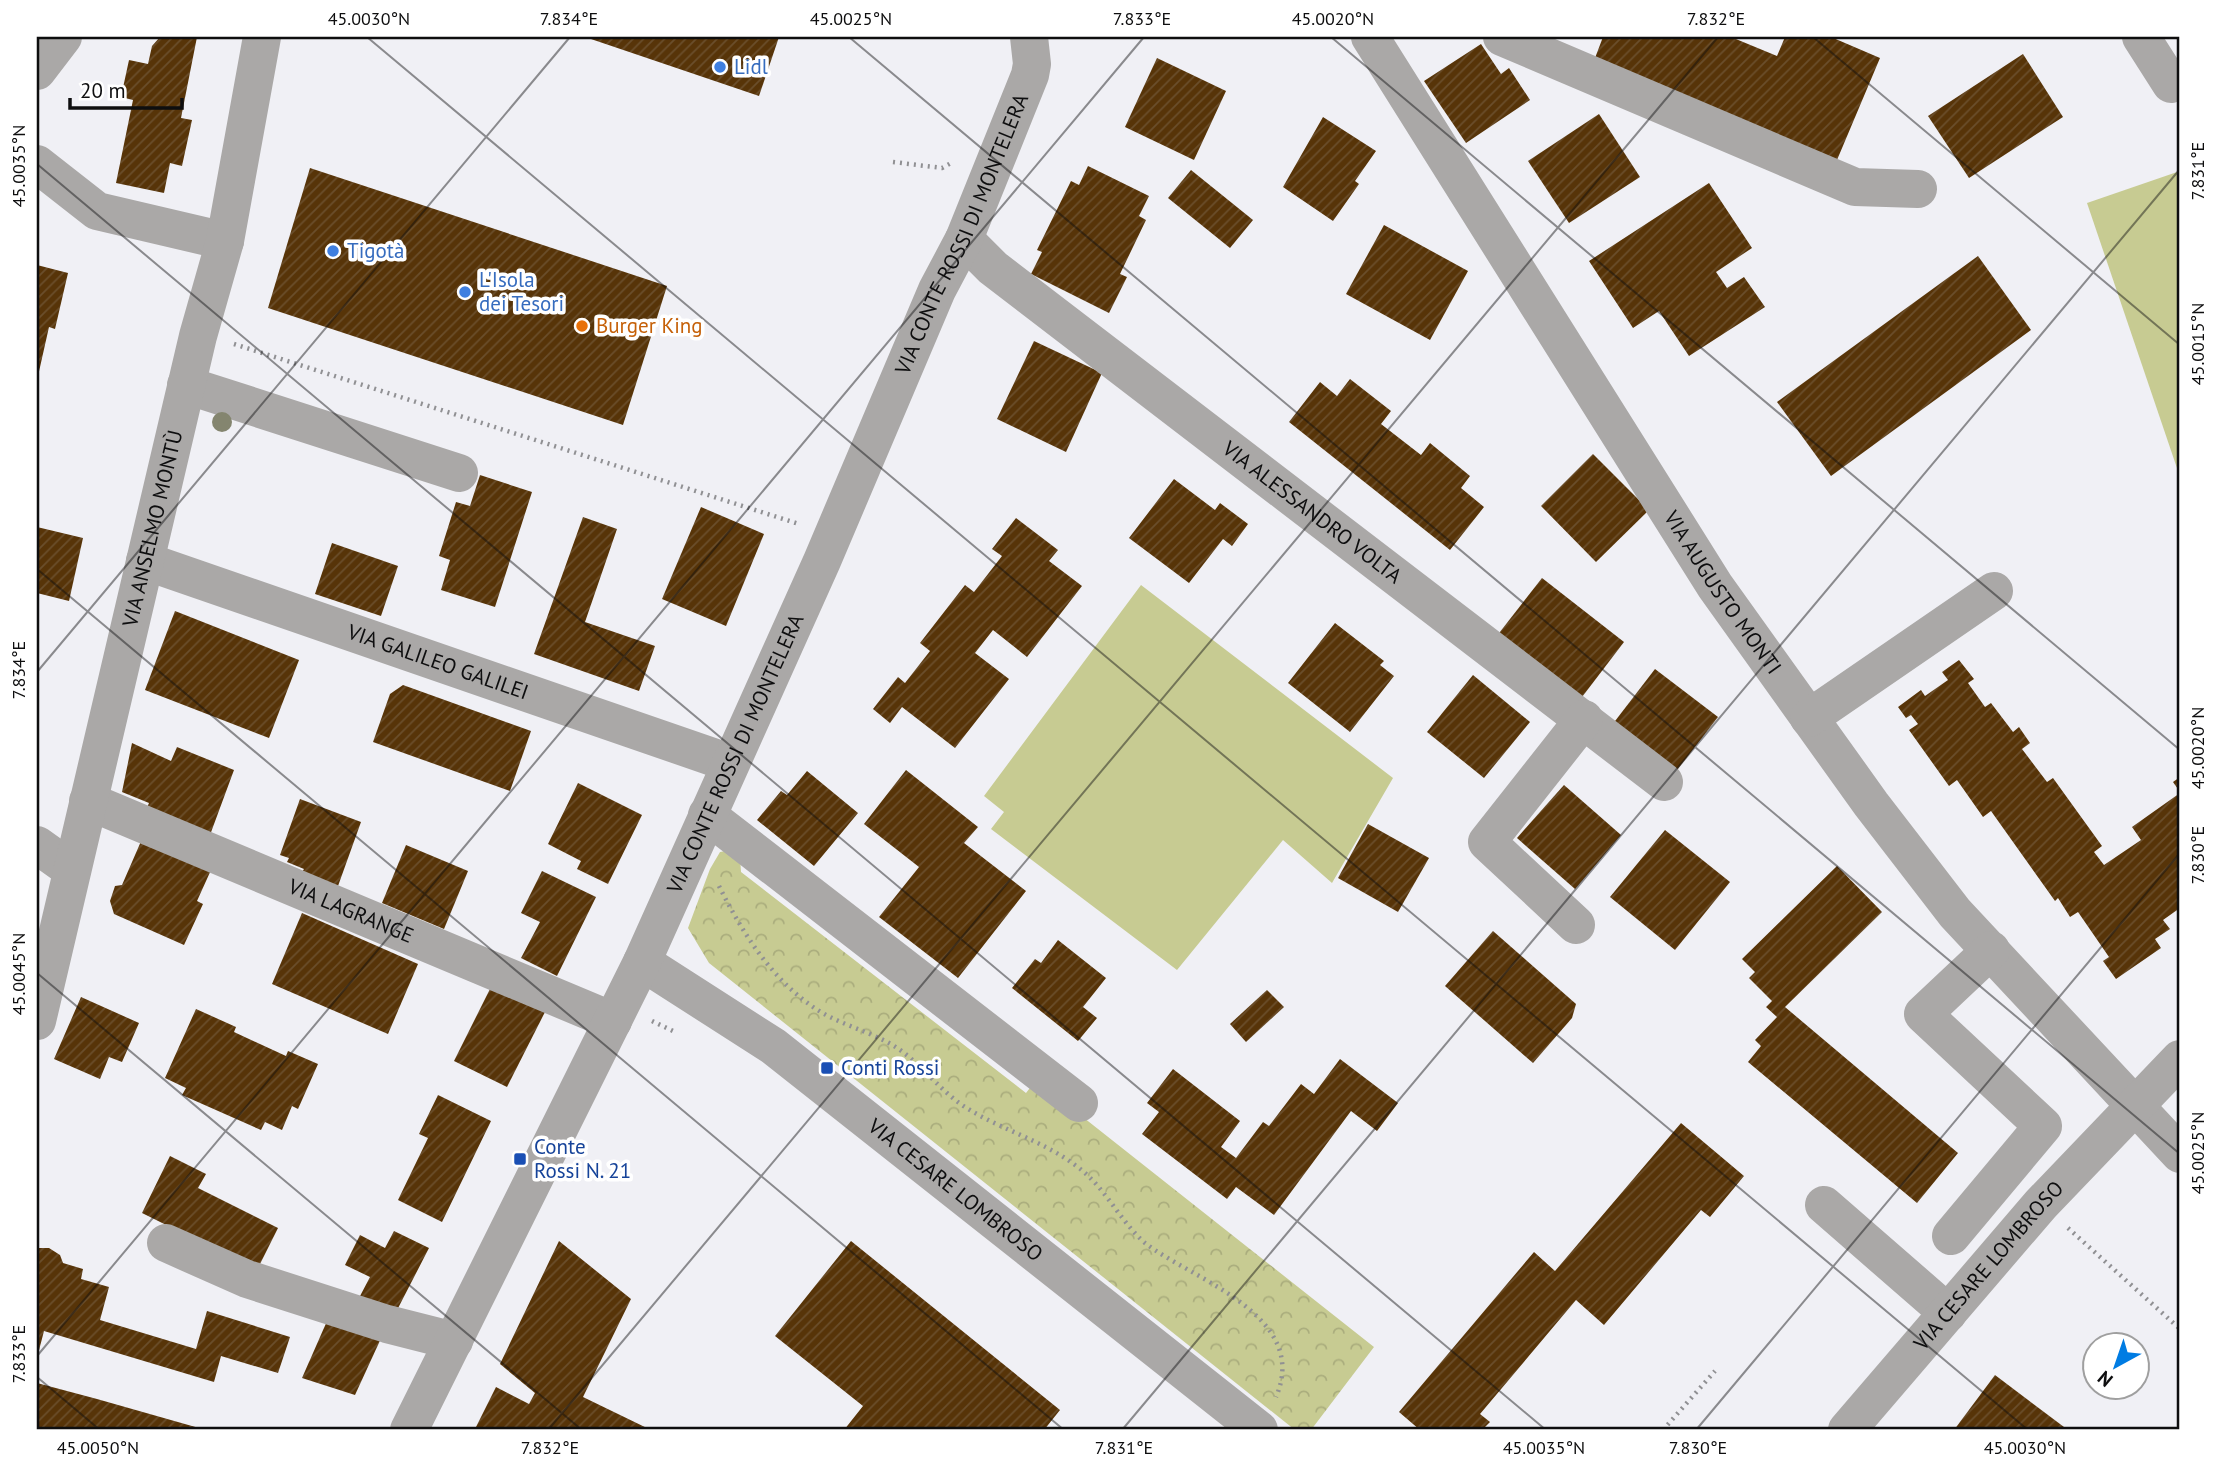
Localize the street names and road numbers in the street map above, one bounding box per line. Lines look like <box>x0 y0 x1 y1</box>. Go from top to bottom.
street label: VIA CONTE ROSSI DI MONTELERA <box>888 89 1034 379</box>
street label: VIA ANSELMO MONTÙ <box>116 427 188 630</box>
street label: VIA ALESSANDRO VOLTA <box>1217 434 1408 590</box>
street label: VIA AUGUSTO MONTI <box>1658 505 1788 679</box>
street label: VIA CONTE ROSSI DI MONTELERA <box>660 609 810 898</box>
street label: VIA GALILEO GALILEI <box>343 618 532 705</box>
street label: VIA LAGRANGE <box>283 872 418 949</box>
street label: VIA CESARE LOMBROSO <box>862 1112 1049 1267</box>
street label: VIA CESARE LOMBROSO <box>1907 1175 2069 1356</box>

